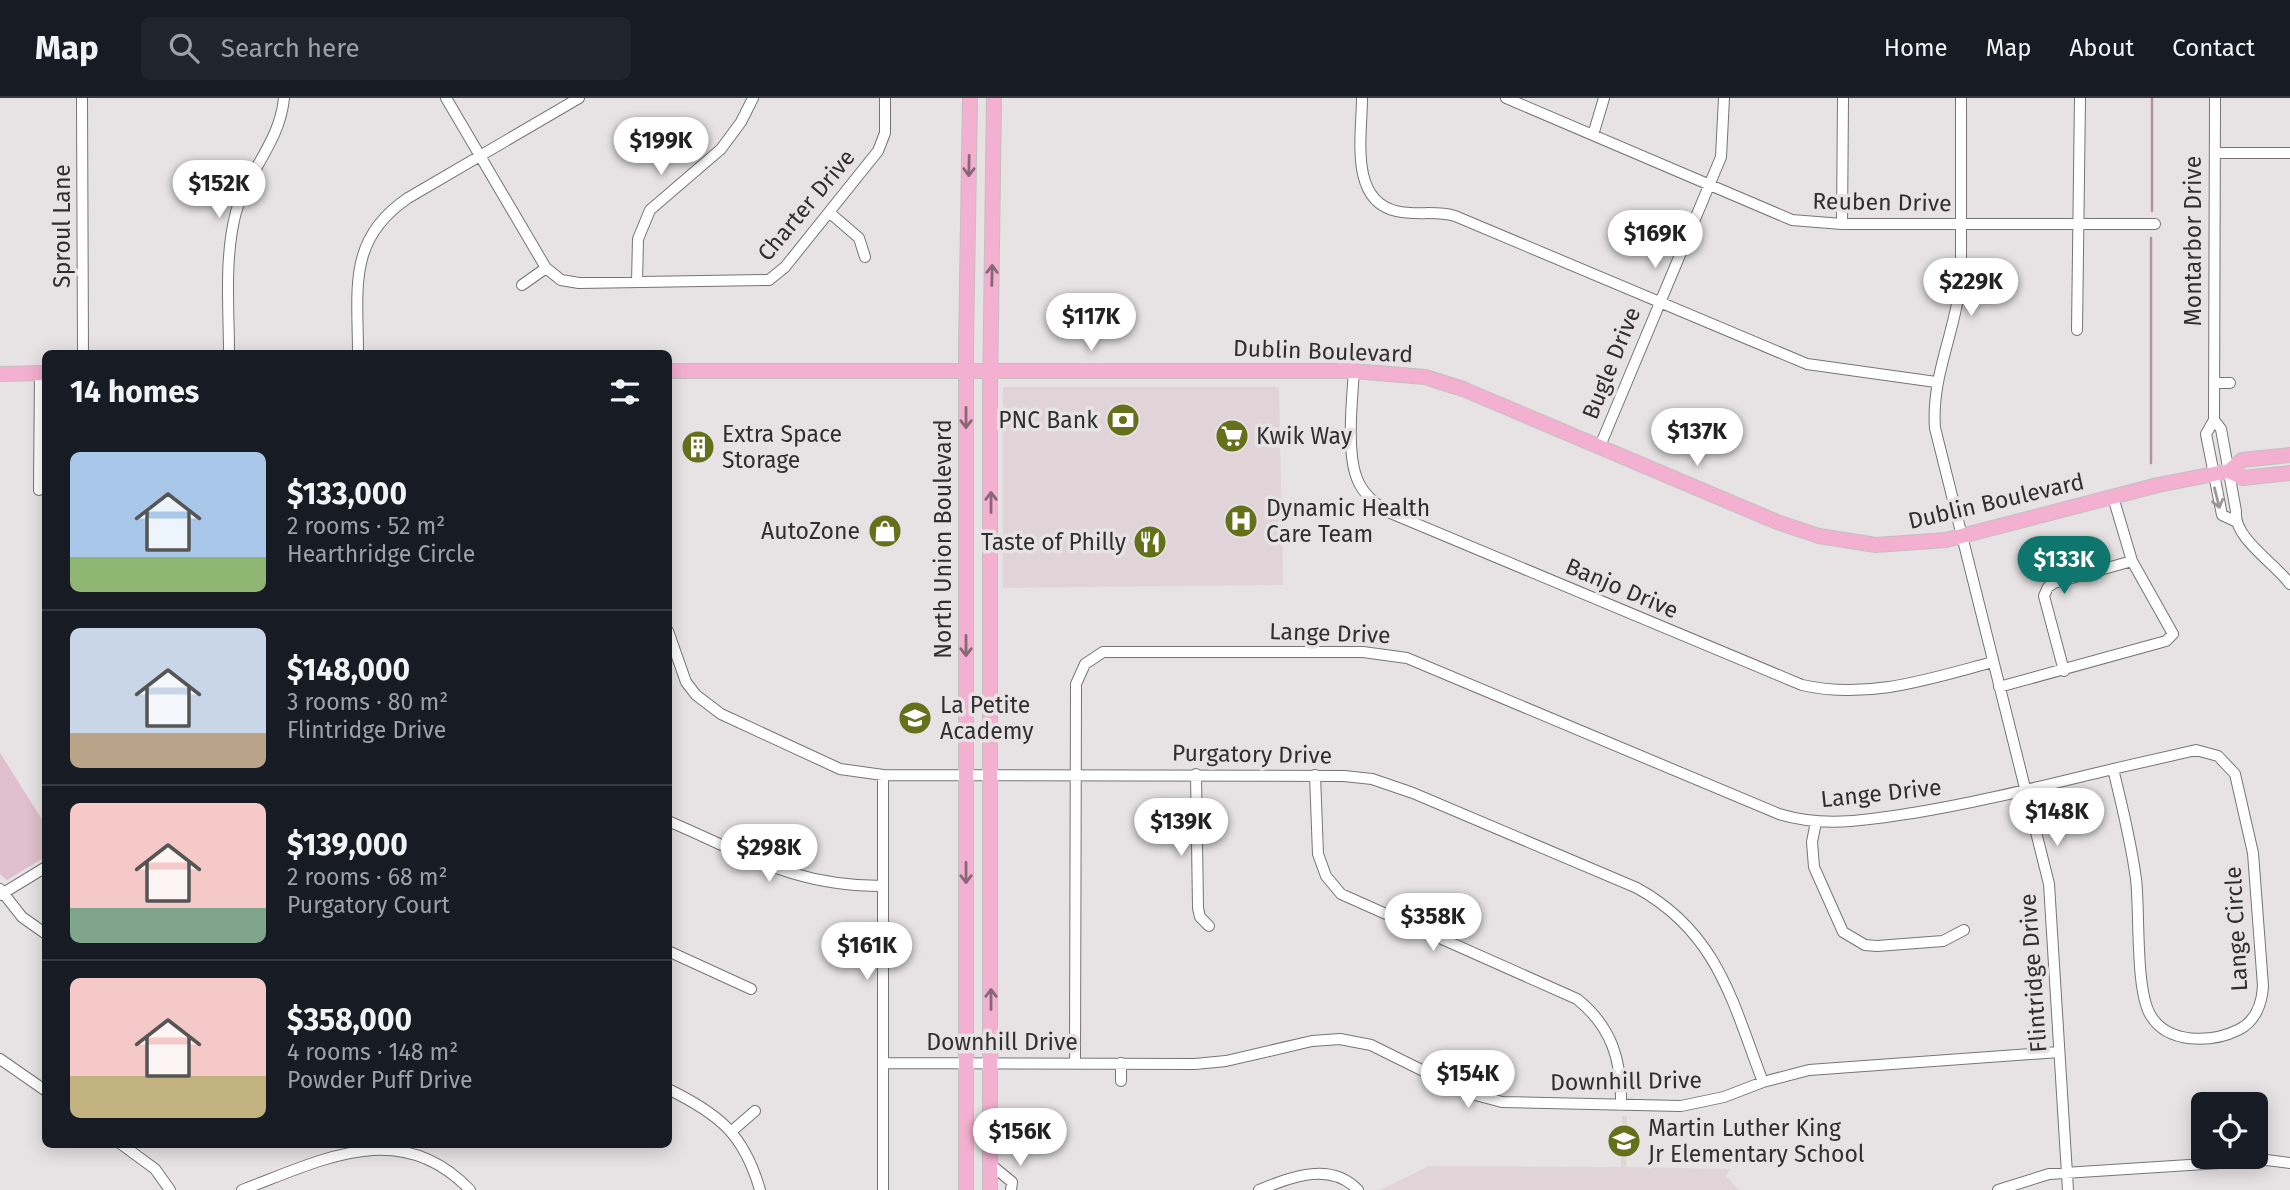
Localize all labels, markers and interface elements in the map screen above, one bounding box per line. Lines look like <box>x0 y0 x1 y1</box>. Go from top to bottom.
search box <box>141 17 631 80</box>
text: Map <box>35 28 99 68</box>
icon: search <box>165 29 203 67</box>
text: Search here <box>221 33 360 64</box>
text: Home <box>1884 34 1948 62</box>
text: Map <box>1986 34 2032 62</box>
text: About <box>2070 34 2134 62</box>
text: Contact <box>2172 34 2255 62</box>
pin: $199K <box>612 118 710 177</box>
text: $199K <box>630 126 692 154</box>
street label: Charter Drive <box>751 144 861 266</box>
one-way arrow <box>962 154 976 177</box>
street label: Montarbor Drive <box>2179 156 2207 326</box>
pin: $152K <box>170 160 268 220</box>
street label: Sproul Lane <box>48 164 76 288</box>
text: $152K <box>189 169 249 197</box>
street label: Reuben Drive <box>1812 187 1952 217</box>
pin: $169K <box>1606 211 1704 270</box>
text: $169K <box>1624 219 1686 247</box>
pin: $229K <box>1922 258 2020 318</box>
one-way arrow <box>985 263 999 286</box>
text: $229K <box>1939 267 2003 295</box>
pin: $117K <box>1042 294 1140 353</box>
text: $117K <box>1062 302 1120 330</box>
street label: Bugle Drive <box>1576 303 1646 423</box>
street label: Dublin Boulevard <box>1233 334 1413 368</box>
icon: filters <box>606 373 644 411</box>
text: 14 homes <box>70 374 199 410</box>
bank icon: PNC Bank <box>1104 401 1142 439</box>
one-way arrow <box>959 406 973 429</box>
place label: PNC Bank <box>998 406 1098 434</box>
pin: $137K <box>1648 408 1746 468</box>
supermarket icon: Kwik Way <box>1213 417 1251 455</box>
text: $137K <box>1667 417 1727 445</box>
street label: North Union Boulevard <box>929 419 957 659</box>
place label: Extra Space Storage <box>722 420 842 474</box>
place label: Kwik Way <box>1256 422 1353 450</box>
building icon: Extra Space Storage <box>679 428 717 466</box>
street label: Dublin Boulevard <box>1905 467 2087 535</box>
text: $133,000 <box>287 476 407 512</box>
icon: home <box>126 480 210 564</box>
one-way arrow <box>2211 486 2224 509</box>
one-way arrow <box>984 491 998 514</box>
place label: Dynamic Health Care Team <box>1266 494 1430 548</box>
hospital icon: Dynamic Health Care Team <box>1222 502 1260 540</box>
text: 2 rooms · 52 m² <box>287 512 445 540</box>
shop icon: AutoZone <box>866 512 904 550</box>
place label: AutoZone <box>761 517 860 545</box>
restaurant icon: Taste of Philly <box>1131 523 1169 561</box>
place label: Taste of Philly <box>981 528 1127 556</box>
pin: $133K <box>2015 536 2113 596</box>
text: Hearthridge Circle <box>287 540 475 568</box>
text: $133K <box>2034 545 2094 573</box>
street label: Banjo Drive <box>1561 552 1683 624</box>
street label: Lange Drive <box>1269 617 1391 649</box>
one-way arrow <box>960 634 973 657</box>
text: $148,000 <box>287 652 410 688</box>
icon: home <box>126 656 210 740</box>
text: 3 rooms · 80 m² <box>287 688 448 716</box>
place label: La Petite Academy <box>940 691 1034 745</box>
school or university icon: La Petite Academy <box>896 699 934 737</box>
text: Flintridge Drive <box>287 716 446 744</box>
street label: Purgatory Drive <box>1172 739 1332 769</box>
street label: Lange Drive <box>1819 773 1943 813</box>
pin: $148K <box>2008 788 2106 848</box>
text: $148K <box>2025 797 2089 825</box>
pin: $139K <box>1132 798 1230 858</box>
text: $139K <box>1150 807 1212 835</box>
pin: $298K <box>720 824 818 884</box>
text: $139,000 <box>287 827 408 863</box>
icon: home <box>126 831 210 915</box>
text: $298K <box>737 833 801 861</box>
one-way arrow <box>959 861 973 884</box>
text: 2 rooms · 68 m² <box>287 863 448 891</box>
street label: Lange Circle <box>2219 866 2253 992</box>
text: Purgatory Court <box>287 891 450 919</box>
street label: Flintridge Drive <box>2013 893 2053 1053</box>
pin: $358K <box>1384 894 1482 953</box>
text: $358K <box>1401 902 1465 930</box>
pin: $161K <box>818 922 916 982</box>
text: $161K <box>837 931 897 959</box>
one-way arrow <box>984 988 998 1011</box>
text: $358,000 <box>287 1002 412 1038</box>
icon: home <box>126 1006 210 1090</box>
street label: Downhill Drive <box>926 1028 1078 1056</box>
text: 4 rooms · 148 m² <box>287 1038 458 1066</box>
pin: $154K <box>1419 1051 1517 1110</box>
text: $154K <box>1437 1059 1499 1087</box>
text: Powder Puff Drive <box>287 1066 472 1094</box>
street label: Downhill Drive <box>1550 1066 1702 1096</box>
map controls <box>2191 1092 2268 1169</box>
button: locate <box>2191 1092 2268 1169</box>
pin: $156K <box>971 1108 1069 1168</box>
place label: Martin Luther King Jr Elementary School <box>1648 1114 1865 1168</box>
text: $156K <box>989 1117 1051 1145</box>
school or university icon: Martin Luther King Jr Elementary School <box>1605 1122 1643 1160</box>

